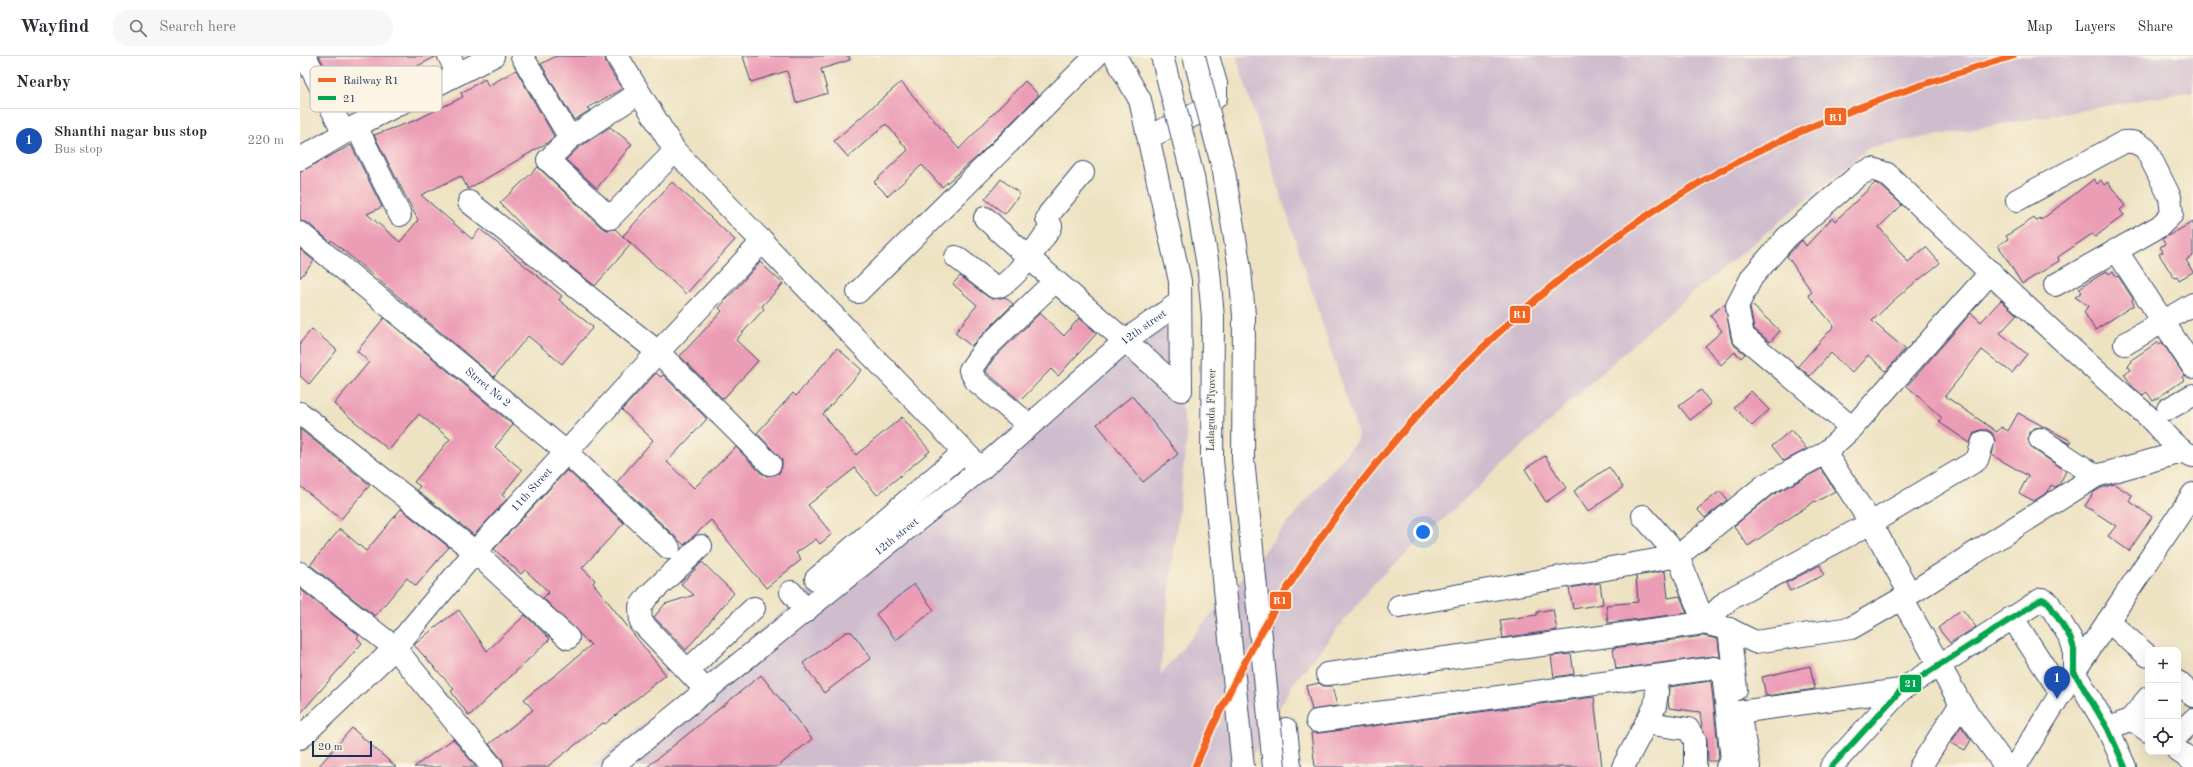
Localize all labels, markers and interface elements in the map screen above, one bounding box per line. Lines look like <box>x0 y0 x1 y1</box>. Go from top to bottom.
search box <box>113 10 393 46</box>
icon: search <box>127 17 149 39</box>
text: Wayfind <box>20 18 89 37</box>
text: Search here <box>159 20 236 35</box>
text: Map <box>2027 20 2053 34</box>
text: Layers <box>2075 20 2116 34</box>
text: Share <box>2138 20 2173 34</box>
legend <box>310 66 442 112</box>
text: Nearby <box>16 74 71 91</box>
text: Railway R1 <box>343 76 399 87</box>
text: 21 <box>343 94 356 105</box>
line badge: R1 <box>1824 107 1847 126</box>
text: R1 <box>1829 113 1843 124</box>
text: Shanthi nagar bus stop <box>54 125 207 140</box>
text: 1 <box>25 134 33 147</box>
text: 220 m <box>247 134 284 147</box>
text: Bus stop <box>54 143 103 156</box>
line badge: R1 <box>1509 305 1531 324</box>
street label: 12th street <box>1119 308 1169 347</box>
text: R1 <box>1513 310 1527 321</box>
street label: Strret No 2 <box>463 366 512 409</box>
street label: Lalaguda Flyover <box>1206 368 1218 452</box>
street label: 11th Street <box>509 466 555 514</box>
street label: 12th street <box>873 516 921 558</box>
your location <box>1413 522 1433 542</box>
line badge: R1 <box>1269 591 1292 610</box>
text: R1 <box>1273 596 1287 607</box>
map controls <box>2145 647 2181 755</box>
button: + <box>2145 647 2181 683</box>
pin: 1 <box>2044 666 2070 699</box>
line badge: 21 <box>1899 674 1922 693</box>
text: 21 <box>1905 679 1917 690</box>
button: − <box>2145 683 2181 719</box>
button: locate <box>2145 719 2181 755</box>
scale bar <box>312 739 372 758</box>
text: 20 m <box>318 742 343 753</box>

